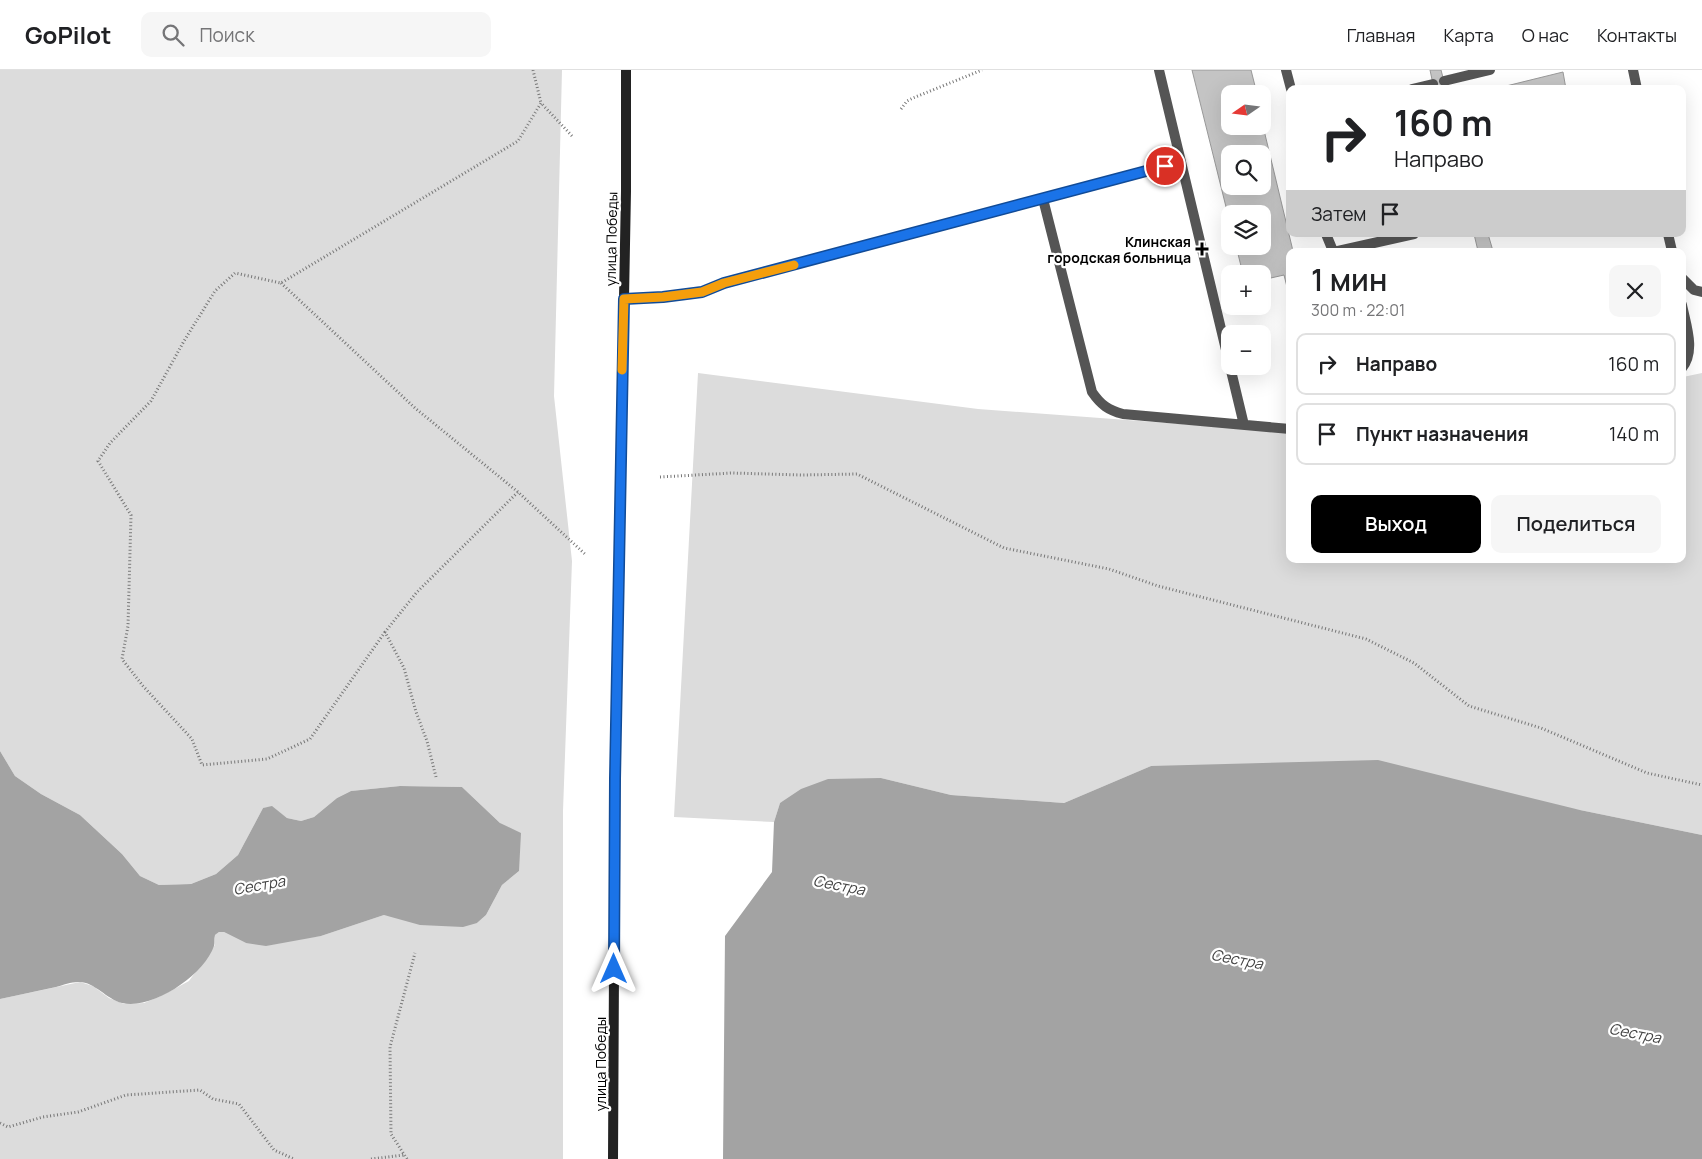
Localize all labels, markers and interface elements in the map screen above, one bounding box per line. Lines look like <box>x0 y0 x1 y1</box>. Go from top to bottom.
search box <box>141 12 491 57</box>
text: GoPilot <box>25 18 111 51</box>
icon: search <box>159 21 187 49</box>
text: Поиск <box>199 22 255 48</box>
text: Главная <box>1347 23 1416 47</box>
text: Карта <box>1444 23 1494 47</box>
text: О нас <box>1522 23 1569 47</box>
text: Контакты <box>1597 23 1677 47</box>
north arrow <box>1221 85 1271 135</box>
map controls <box>1221 85 1271 375</box>
text: 160 m <box>1394 99 1493 147</box>
icon: right <box>1311 105 1376 170</box>
text: Направо <box>1394 144 1484 174</box>
pin <box>1144 145 1186 187</box>
button: search <box>1221 145 1271 195</box>
icon: arrive <box>1151 152 1179 180</box>
street label: улица Победы <box>601 192 621 286</box>
icon: arrive <box>1376 200 1404 228</box>
text: Затем <box>1311 201 1366 227</box>
button: layers <box>1221 205 1271 255</box>
place label: Клинская городская больница <box>1047 232 1191 267</box>
marker: Клинская городская больница <box>1195 242 1209 256</box>
text: 1 мин <box>1311 259 1387 300</box>
button: + <box>1221 265 1271 315</box>
button: close <box>1609 265 1661 317</box>
text: 300 m · 22:01 <box>1311 299 1405 321</box>
button: − <box>1221 325 1271 375</box>
icon: right <box>1313 350 1341 378</box>
text: Направо <box>1356 351 1437 377</box>
text: 160 m <box>1608 351 1659 377</box>
icon: arrive <box>1313 420 1341 448</box>
text: Пункт назначения <box>1356 421 1529 447</box>
text: 140 m <box>1609 421 1659 447</box>
button: Выход <box>1311 495 1481 553</box>
button: Поделиться <box>1491 495 1661 553</box>
water label: Сестра <box>231 870 287 900</box>
water label: Сестра <box>811 870 867 900</box>
position arrow <box>587 942 639 994</box>
water label: Сестра <box>1209 944 1265 974</box>
street label: улица Победы <box>591 1017 610 1111</box>
water label: Сестра <box>1607 1018 1663 1048</box>

